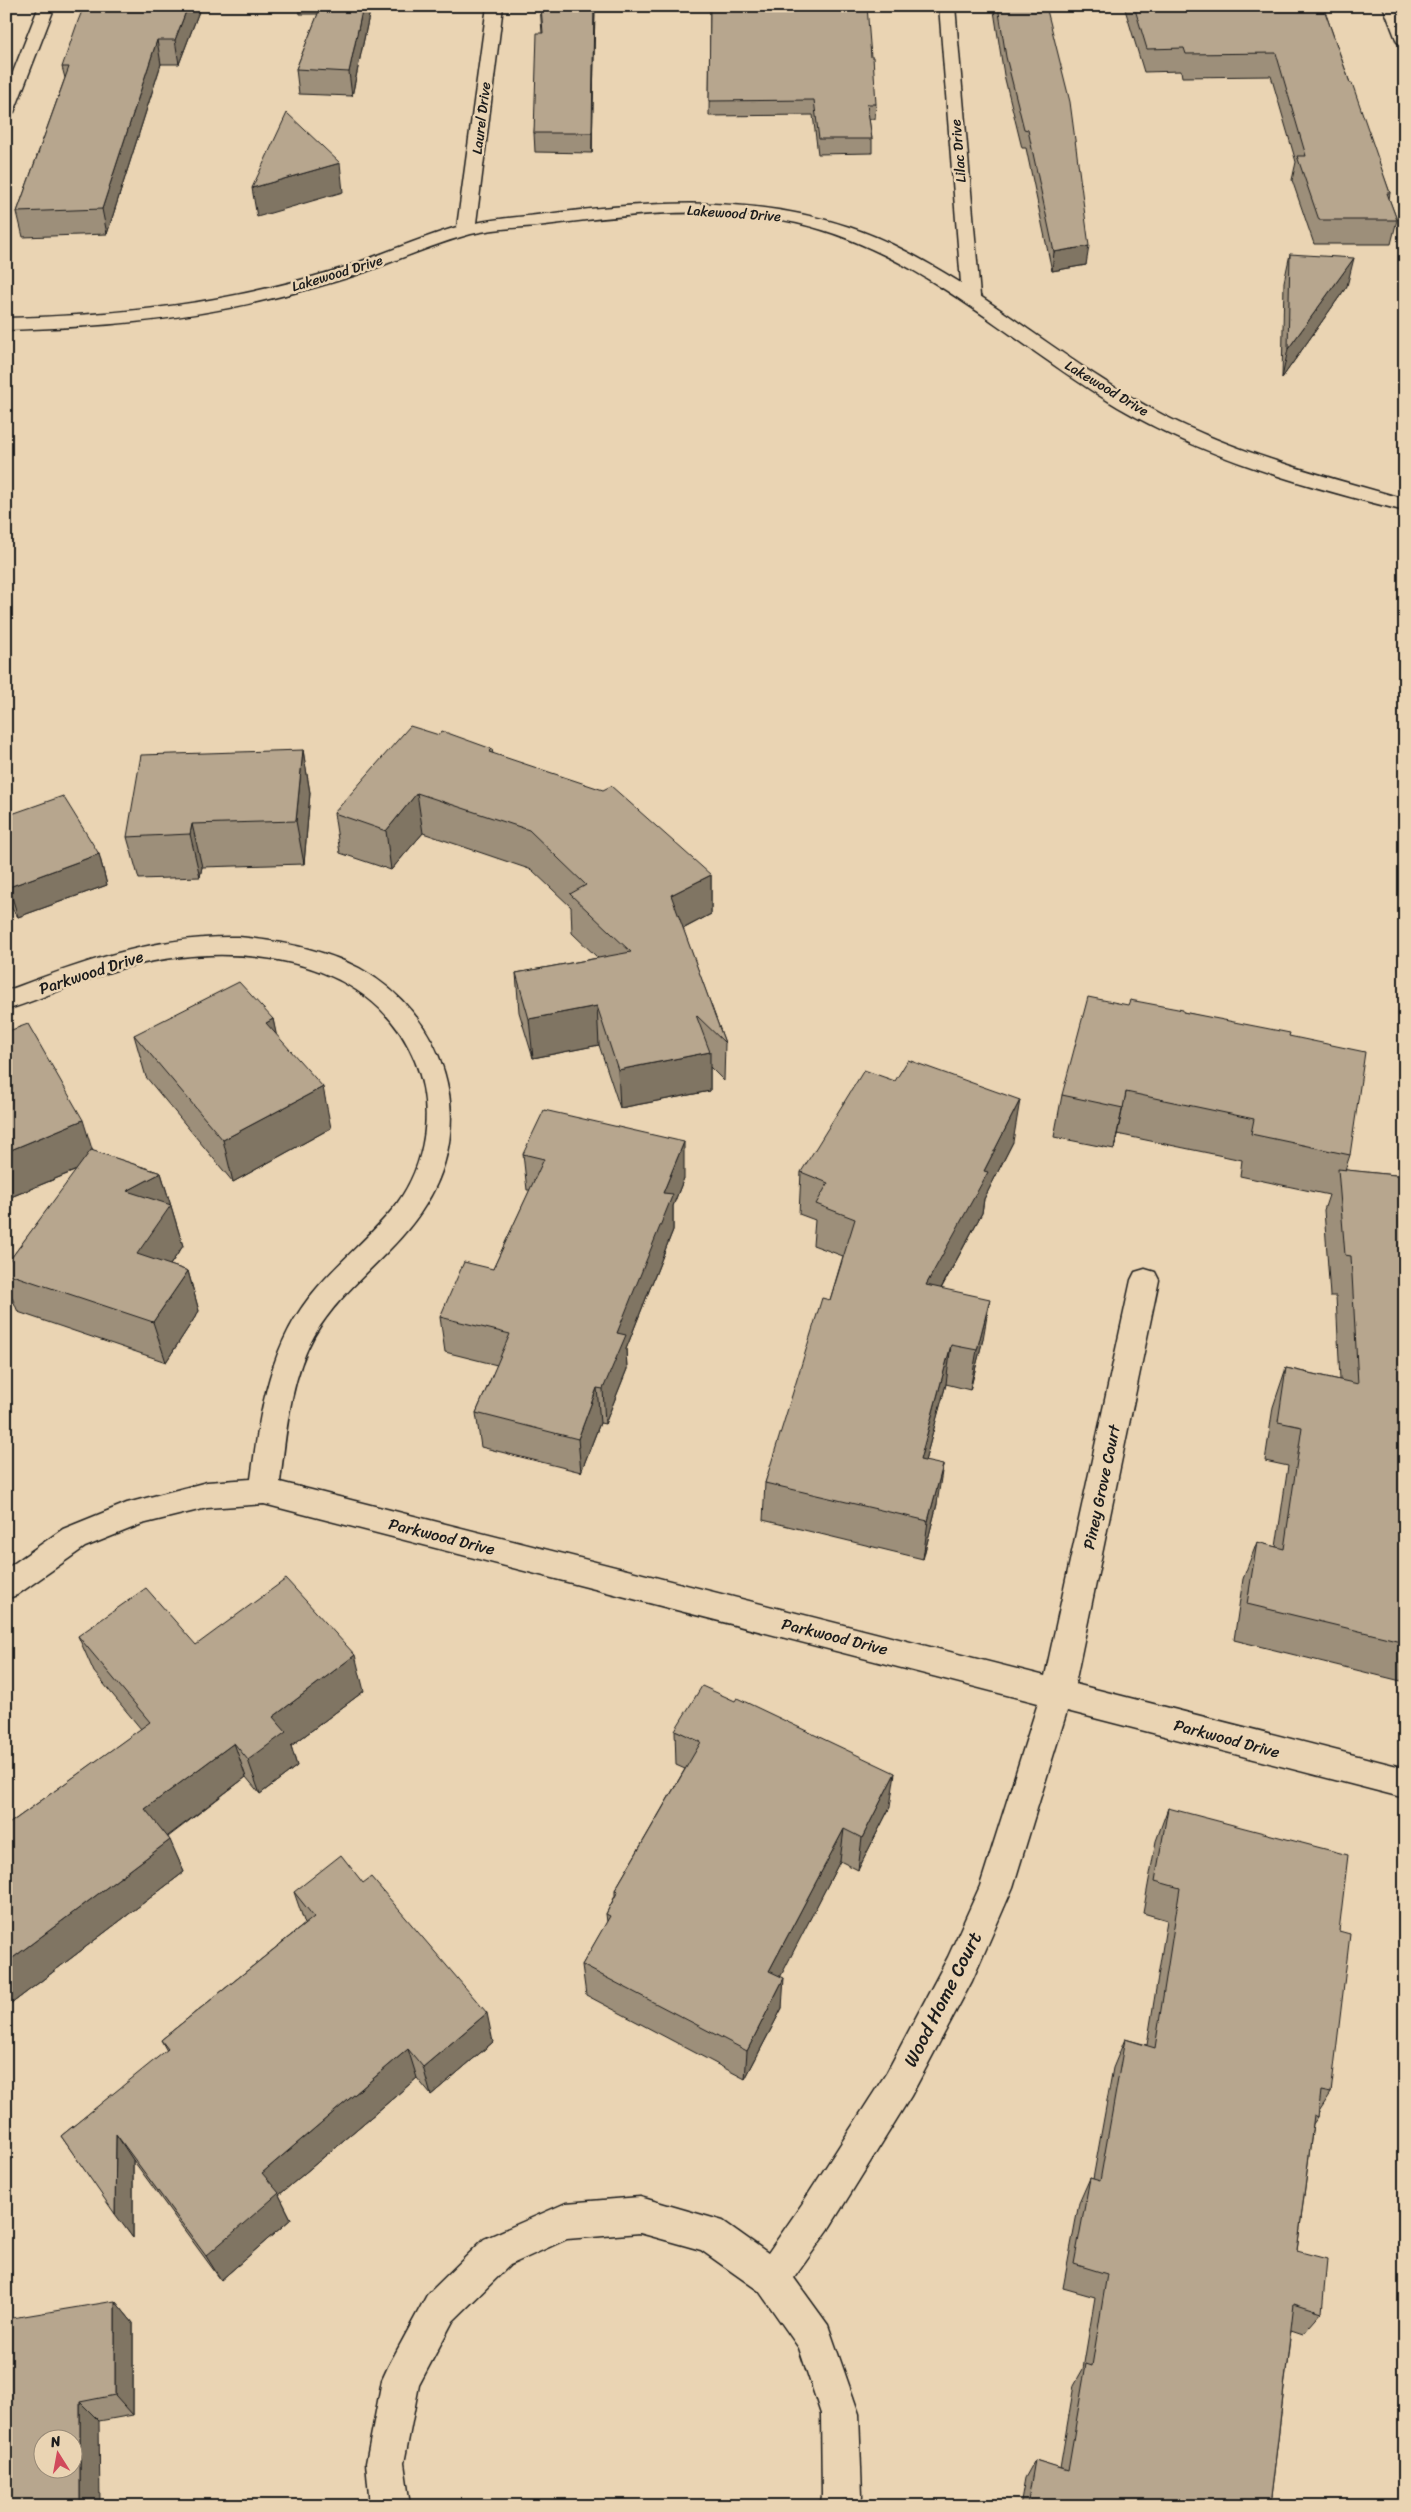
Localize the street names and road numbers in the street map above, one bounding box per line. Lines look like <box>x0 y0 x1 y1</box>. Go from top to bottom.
street label: Laurel Drive <box>465 80 498 156</box>
street label: Lilac Drive <box>943 118 974 184</box>
street label: Lakewood Drive <box>686 198 782 229</box>
street label: Lakewood Drive <box>289 248 386 299</box>
street label: Lakewood Drive <box>1060 353 1154 424</box>
street label: Parkwood Drive <box>35 942 147 1003</box>
street label: Piney Grove Court <box>1074 1421 1129 1552</box>
street label: Parkwood Drive <box>386 1509 498 1564</box>
street label: Parkwood Drive <box>779 1609 891 1664</box>
street label: Parkwood Drive <box>1171 1710 1283 1767</box>
street label: Wood Home Court <box>894 1926 991 2073</box>

